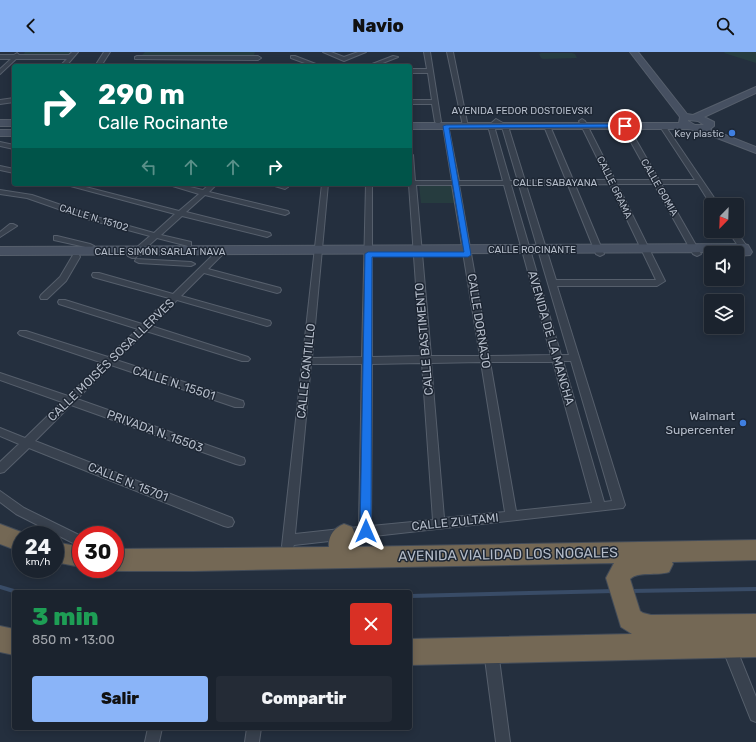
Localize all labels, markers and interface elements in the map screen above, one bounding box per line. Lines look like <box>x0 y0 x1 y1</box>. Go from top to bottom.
icon: back <box>20 15 42 37</box>
text: Navio <box>352 15 404 37</box>
icon: search <box>714 15 736 37</box>
text: 290 m <box>98 78 185 111</box>
icon: right <box>32 80 84 132</box>
street label: AVENIDA FEDOR DOSTOIEVSKI <box>452 105 592 117</box>
pin <box>608 109 642 143</box>
text: Calle Rocinante <box>98 112 228 134</box>
icon: arrive <box>614 115 636 137</box>
place label: Key plastic <box>674 128 724 140</box>
marker: Key plastic <box>727 128 737 138</box>
street label: CALLE GRAMA <box>594 154 634 221</box>
icon: left <box>138 156 160 178</box>
icon: ahead <box>180 156 202 178</box>
icon: ahead <box>222 156 244 178</box>
icon: right <box>264 156 286 178</box>
street label: CALLE GOMIA <box>638 157 680 218</box>
street label: CALLE SABAYANA <box>513 177 598 189</box>
north arrow <box>704 198 744 238</box>
map controls <box>704 198 744 334</box>
street label: CALLE N. 15102 <box>58 202 130 234</box>
street label: CALLE ROCINANTE <box>488 244 576 256</box>
street label: CALLE SIMÓN SARLAT NAVA <box>95 246 226 258</box>
button: sound <box>704 246 744 286</box>
street label: AVENIDA DE LA MANCHA <box>525 269 577 407</box>
street label: CALLE DORNAJO <box>465 273 493 369</box>
street label: CALLE BASTIMENTO <box>412 282 436 396</box>
button: layers <box>704 294 744 334</box>
street label: CALLE MOISÉS SOSA LLERVES <box>45 296 177 424</box>
street label: CALLE CANTILLO <box>294 323 318 419</box>
street label: CALLE N. 15501 <box>131 363 217 403</box>
street label: PRIVADA N. 15503 <box>105 407 205 455</box>
place label: Walmart Supercenter <box>665 409 735 437</box>
marker: Walmart Supercenter <box>738 418 748 428</box>
street label: CALLE N. 15701 <box>86 460 170 504</box>
position arrow <box>345 510 387 552</box>
street label: CALLE ZULTAMI <box>411 510 499 534</box>
speed limit sign: 30 <box>72 526 124 578</box>
text: 24 <box>25 535 51 559</box>
street label: AVENIDA VIALIDAD LOS NOGALES <box>398 544 618 565</box>
text: km/h <box>26 556 50 568</box>
text: 3 min <box>32 603 99 631</box>
button: close <box>350 603 392 645</box>
text: 850 m · 13:00 <box>32 632 115 647</box>
button: Salir <box>32 676 208 722</box>
button: Compartir <box>216 676 392 722</box>

